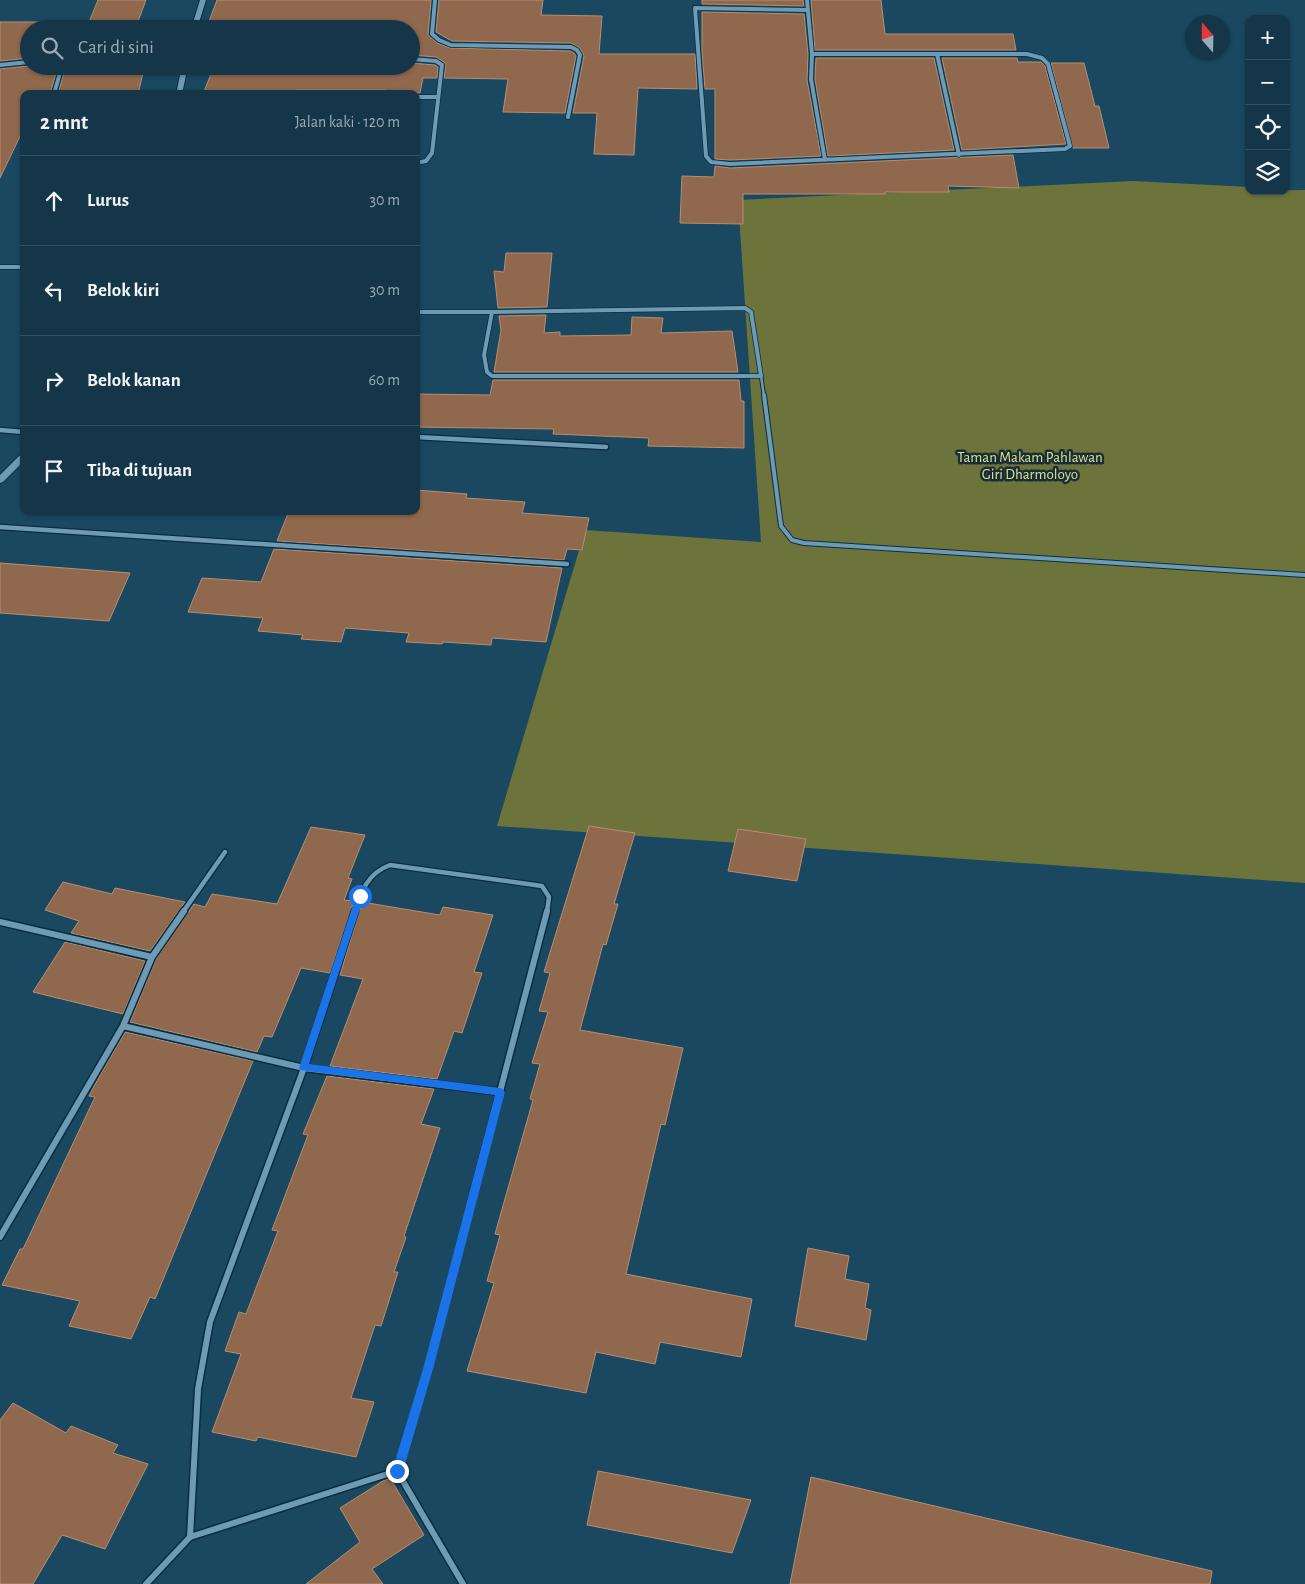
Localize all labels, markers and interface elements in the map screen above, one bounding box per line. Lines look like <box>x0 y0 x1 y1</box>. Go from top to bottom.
north arrow <box>1185 15 1230 60</box>
map controls <box>1245 15 1290 195</box>
button: + <box>1245 15 1290 60</box>
search box <box>20 20 420 75</box>
icon: search <box>38 34 66 62</box>
text: Cari di sini <box>78 38 154 57</box>
button: − <box>1245 60 1290 105</box>
button: locate <box>1245 105 1290 150</box>
text: 2 mnt <box>40 112 88 133</box>
text: Jalan kaki · 120 m <box>295 114 400 130</box>
button: layers <box>1245 150 1290 195</box>
icon: ahead <box>40 187 68 215</box>
text: Lurus <box>87 191 129 210</box>
text: 30 m <box>370 192 400 208</box>
icon: left <box>40 277 68 305</box>
text: Belok kiri <box>87 281 159 300</box>
text: 30 m <box>370 282 400 298</box>
icon: right <box>40 367 68 395</box>
text: Belok kanan <box>87 371 181 390</box>
text: 60 m <box>369 372 400 388</box>
park label: Taman Makam Pahlawan Giri Dharmoloyo <box>957 450 1103 482</box>
icon: arrive <box>40 457 68 485</box>
text: Tiba di tujuan <box>87 461 192 480</box>
route start <box>349 885 372 908</box>
route end <box>386 1460 409 1483</box>

